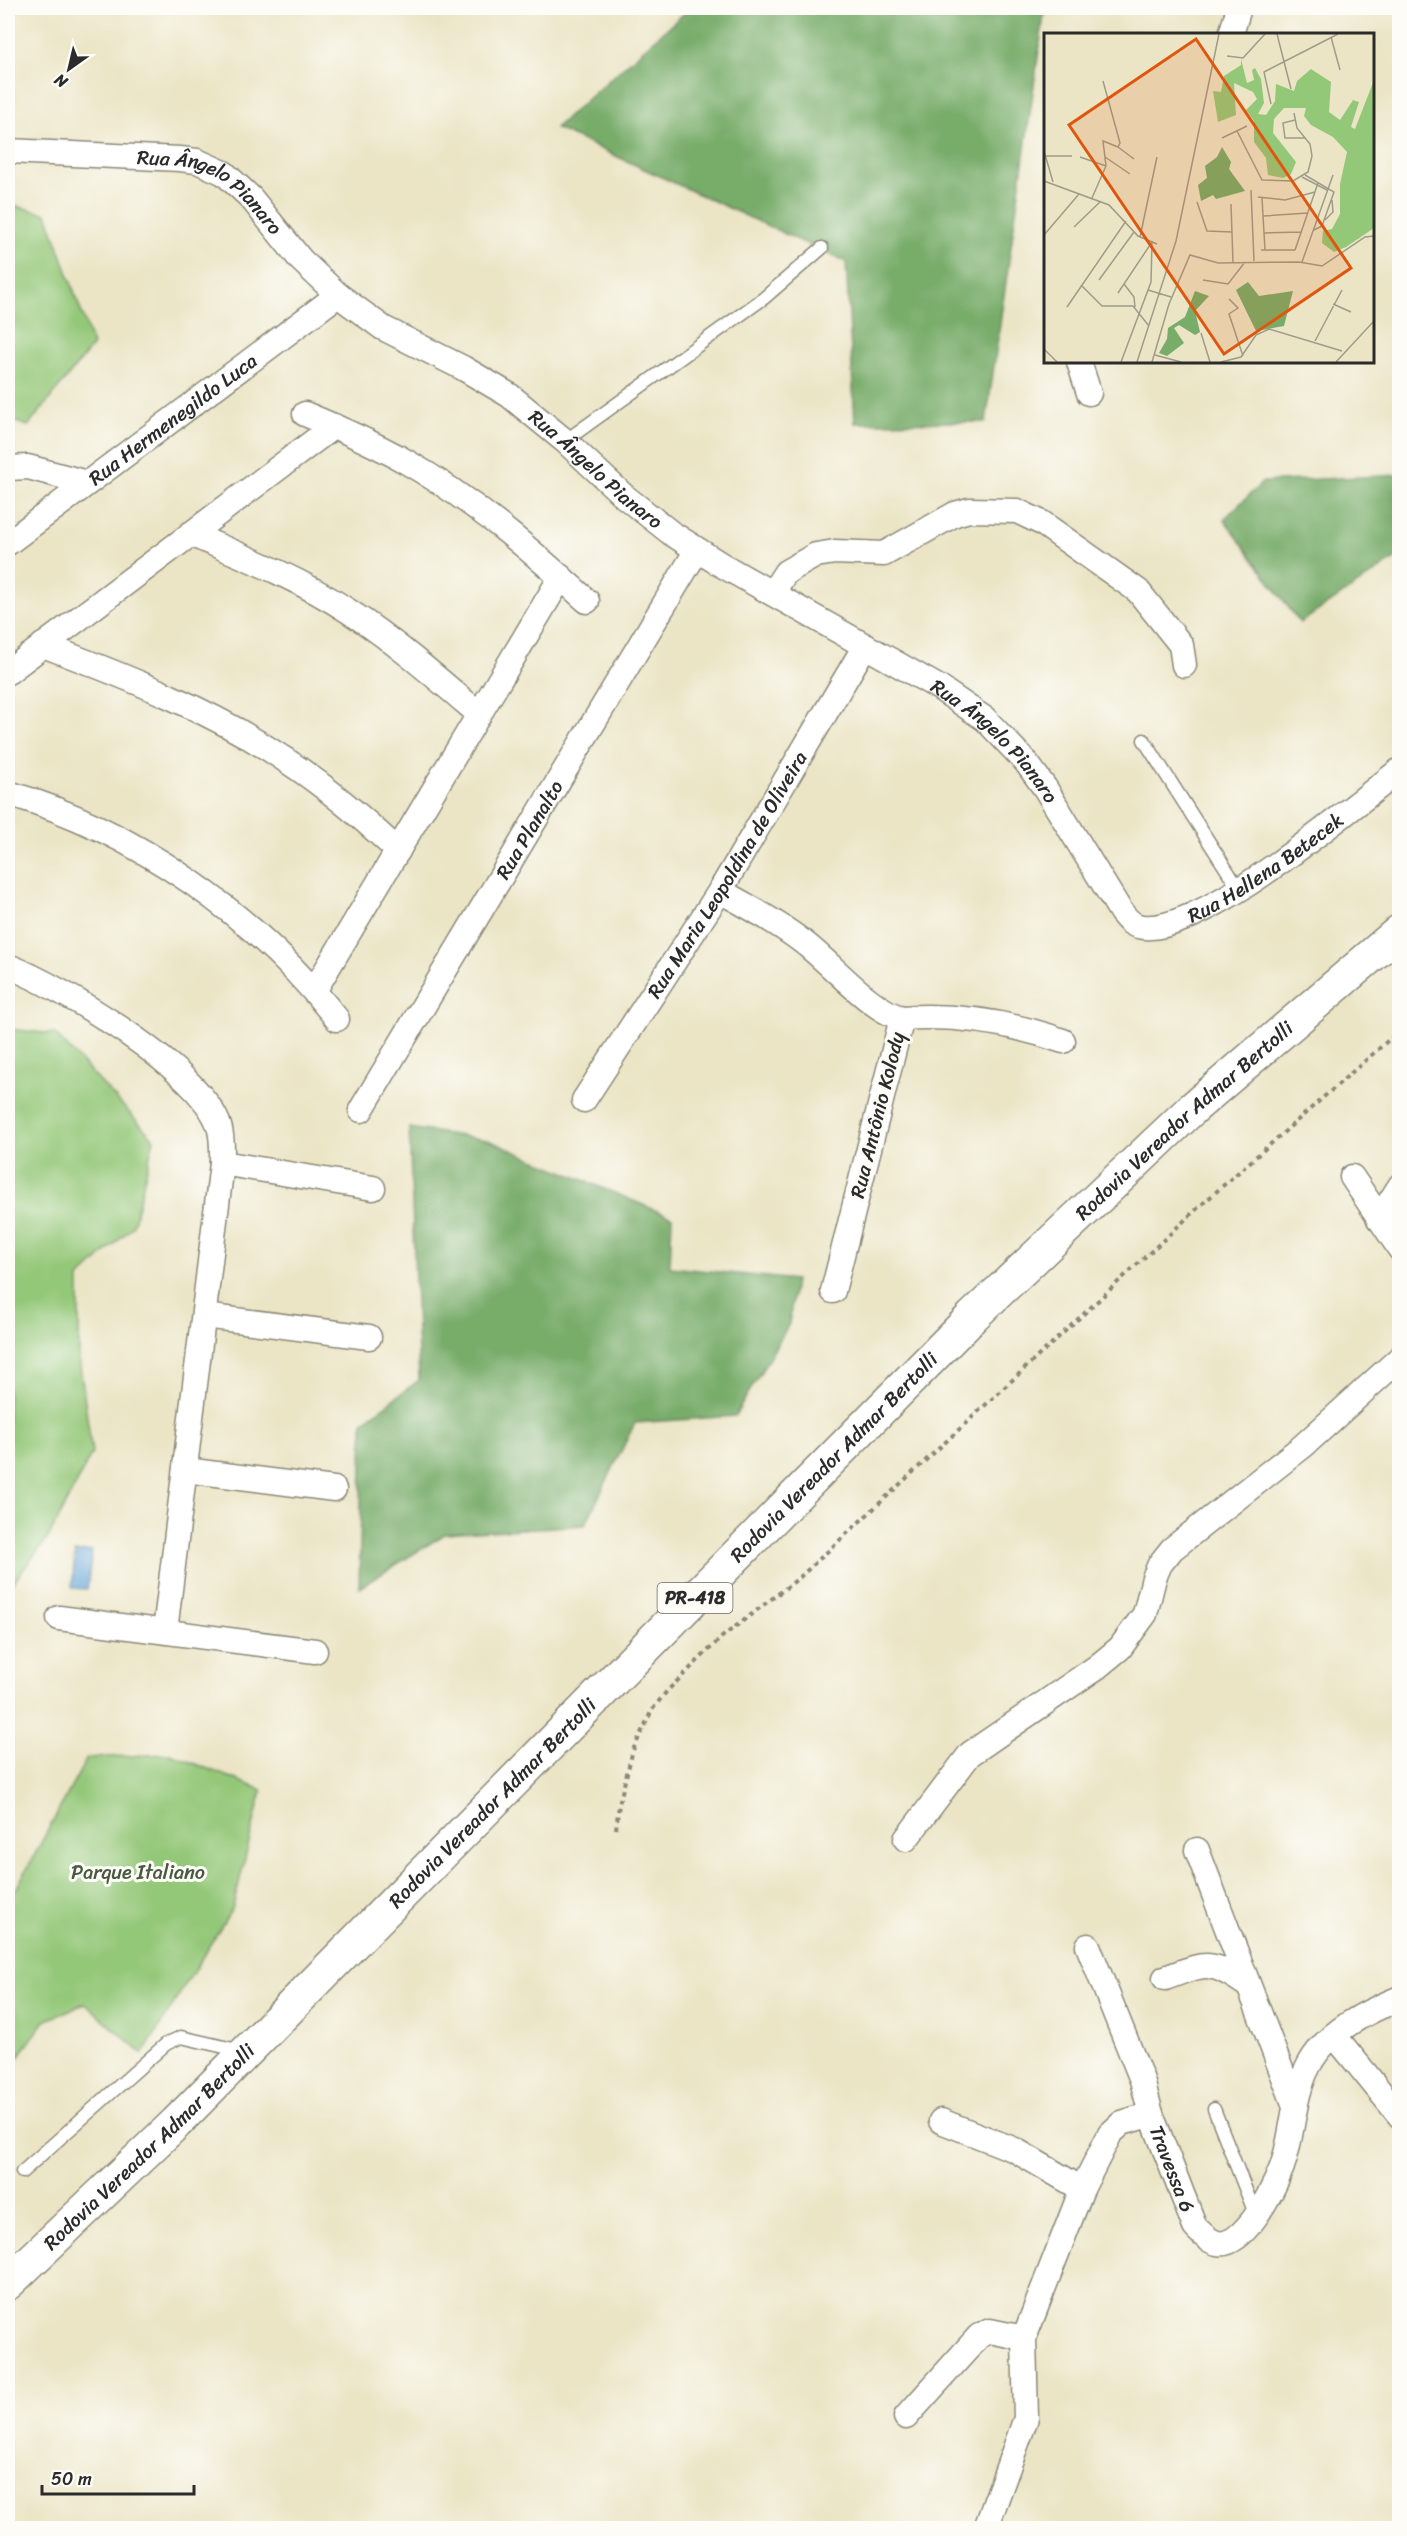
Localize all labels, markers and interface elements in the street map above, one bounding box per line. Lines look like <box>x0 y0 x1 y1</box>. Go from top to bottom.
inset map <box>1044 33 1374 363</box>
north arrow <box>39 39 99 99</box>
text: N <box>47 65 74 97</box>
street label: Rua Ângelo Pianaro <box>136 140 291 243</box>
street label: Rua Hermenegildo Luca <box>81 344 265 495</box>
street label: Rua Ângelo Pianaro <box>520 400 671 539</box>
street label: Rua Ângelo Pianaro <box>923 670 1068 811</box>
street label: Rua Maria Leopoldina de Oliveira <box>638 744 817 1006</box>
street label: Rua Planalto <box>486 773 573 886</box>
street label: Rua Hellena Betecek <box>1182 803 1352 933</box>
street label: Rodovia Vereador Admar Bertolli <box>1067 1012 1302 1229</box>
street label: Rua Antônio Kolody <box>840 1028 915 1202</box>
street label: Rodovia Vereador Admar Bertolli <box>721 1343 947 1571</box>
road number: PR-418 <box>658 1583 732 1613</box>
street label: Rodovia Vereador Admar Bertolli <box>380 1689 606 1917</box>
park label: Parque Italiano <box>71 1855 205 1890</box>
street label: Rodovia Vereador Admar Bertolli <box>35 2035 264 2259</box>
street label: Travessa 6 <box>1139 2120 1205 2218</box>
scale bar <box>42 2458 194 2496</box>
text: 50 m <box>51 2463 92 2495</box>

